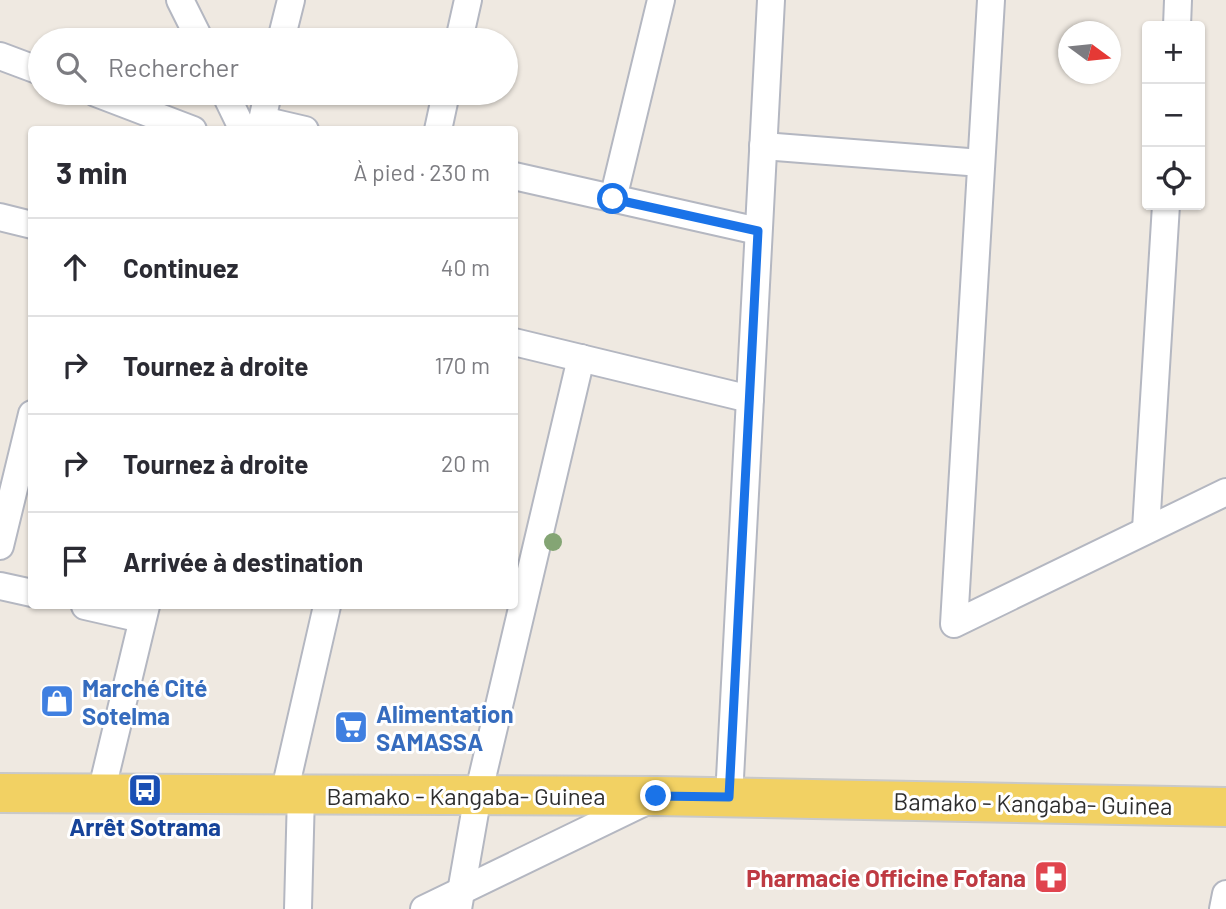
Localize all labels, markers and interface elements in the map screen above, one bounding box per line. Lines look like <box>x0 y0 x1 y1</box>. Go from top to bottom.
north arrow <box>1058 21 1121 84</box>
map controls <box>1142 21 1205 210</box>
button: + <box>1142 21 1205 84</box>
search box <box>28 28 518 105</box>
icon: search <box>52 48 90 86</box>
text: Rechercher <box>108 51 239 82</box>
button: − <box>1142 84 1205 147</box>
button: locate <box>1142 147 1205 210</box>
text: 3 min <box>56 154 127 190</box>
text: À pied · 230 m <box>353 158 490 186</box>
route start <box>597 183 628 214</box>
icon: ahead <box>56 248 94 286</box>
text: Continuez <box>123 252 239 283</box>
text: 40 m <box>441 253 490 281</box>
icon: right <box>56 346 94 384</box>
text: Tournez à droite <box>123 350 308 381</box>
text: 170 m <box>434 351 490 379</box>
icon: right <box>56 444 94 482</box>
text: Tournez à droite <box>123 448 308 479</box>
text: 20 m <box>441 449 490 477</box>
icon: arrive <box>56 542 94 580</box>
text: Arrivée à destination <box>123 546 363 577</box>
place label: Marché Cité Sotelma <box>82 673 207 730</box>
shop icon: Marché Cité Sotelma <box>38 682 76 720</box>
place label: Alimentation SAMASSA <box>376 699 514 756</box>
supermarket icon: Alimentation SAMASSA <box>332 708 370 746</box>
bus stop icon: Arrêt Sotrama <box>126 771 164 809</box>
route end <box>640 780 671 811</box>
street label: Bamako - Kangaba- Guinea <box>327 781 605 810</box>
street label: Bamako - Kangaba- Guinea <box>893 786 1173 820</box>
place label: Arrêt Sotrama <box>69 812 221 841</box>
pharmacy icon: Pharmacie Officine Fofana <box>1032 858 1070 896</box>
place label: Pharmacie Officine Fofana <box>746 863 1026 892</box>

